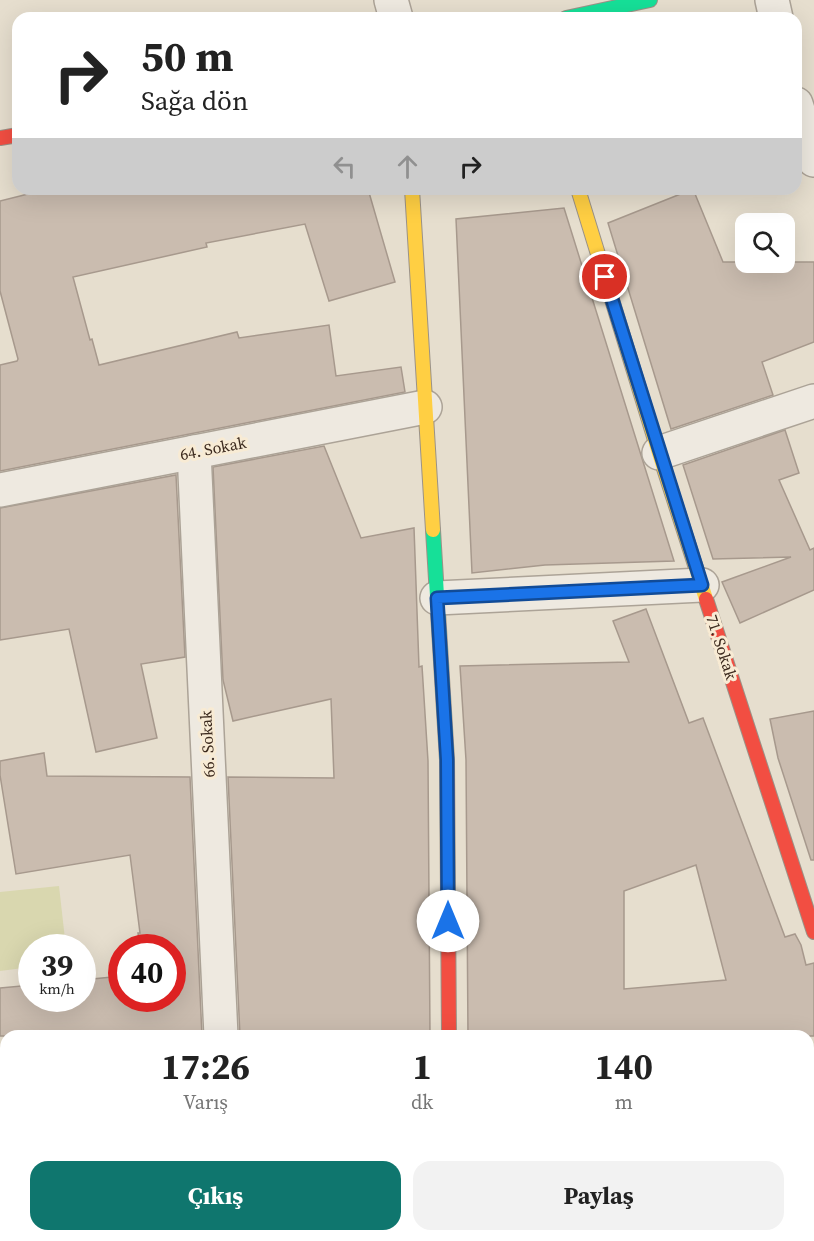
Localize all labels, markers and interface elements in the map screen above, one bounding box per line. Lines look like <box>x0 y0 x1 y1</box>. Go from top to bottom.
text: 50 m <box>141 27 234 85</box>
icon: right <box>42 36 120 114</box>
text: Sağa dön <box>141 82 248 119</box>
icon: left <box>328 150 361 183</box>
icon: ahead <box>391 150 424 183</box>
icon: right <box>454 150 487 183</box>
map controls <box>735 213 795 273</box>
button: search <box>735 213 795 273</box>
pin <box>579 251 630 302</box>
icon: arrive <box>588 260 621 293</box>
street label: 64. Sokak <box>178 431 248 465</box>
street label: 71. Sokak <box>701 612 743 682</box>
street label: 66. Sokak <box>194 710 220 778</box>
position arrow <box>416 889 480 953</box>
speed limit sign: 40 <box>108 934 186 1012</box>
text: 39 <box>41 945 73 986</box>
text: km/h <box>39 978 75 999</box>
text: 17:26 <box>161 1042 250 1091</box>
text: 1 <box>412 1042 432 1091</box>
text: 140 <box>594 1042 653 1091</box>
text: Varış <box>183 1088 228 1116</box>
text: dk <box>411 1088 433 1116</box>
text: m <box>615 1088 633 1116</box>
button: Çıkış <box>30 1161 401 1230</box>
button: Paylaş <box>413 1161 784 1230</box>

